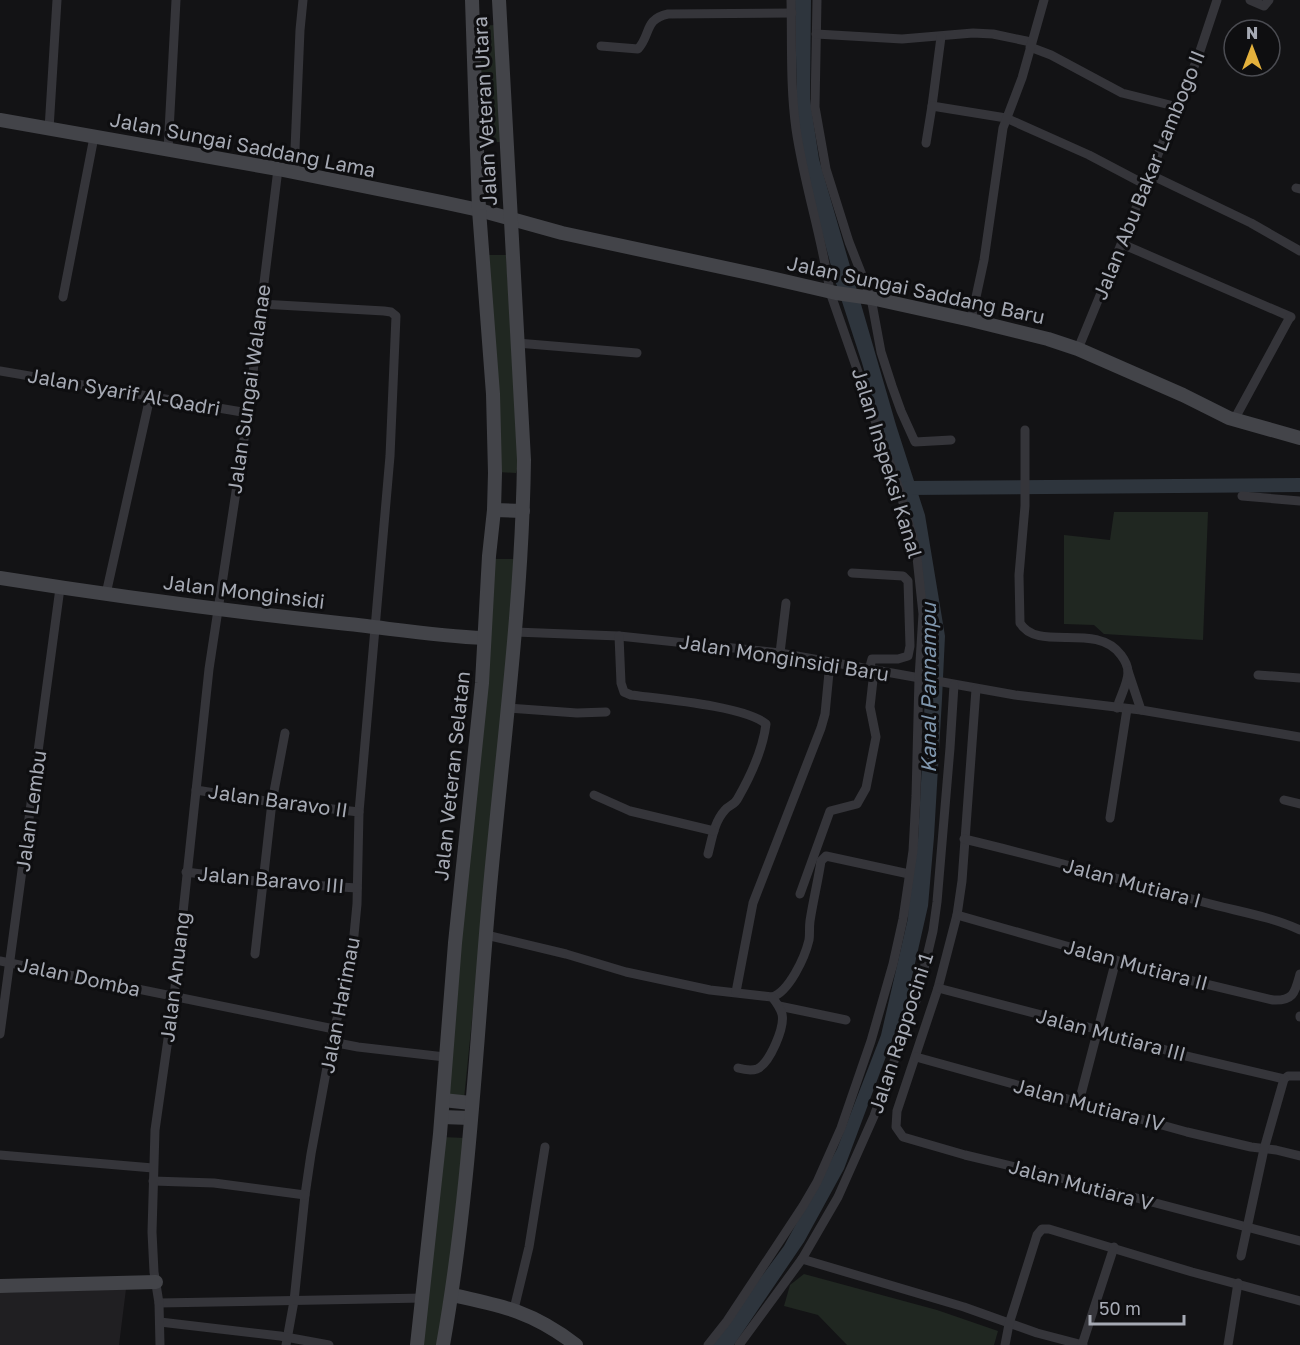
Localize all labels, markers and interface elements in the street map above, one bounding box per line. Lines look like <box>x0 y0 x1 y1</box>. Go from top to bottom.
street label: Jalan Veteran Utara <box>467 16 501 206</box>
north arrow <box>1222 18 1282 78</box>
text: N <box>1246 23 1258 43</box>
street label: Jalan Abu Bakar Lambogo II <box>1087 46 1209 303</box>
street label: Jalan Sungai Saddang Lama <box>108 106 378 182</box>
street label: Jalan Sungai Saddang Baru <box>785 250 1047 328</box>
street label: Jalan Sungai Walanae <box>221 283 275 495</box>
street label: Jalan Syarif Al-Qadri <box>26 362 222 420</box>
street label: Jalan Inspeksi Kanal <box>848 365 928 561</box>
street label: Jalan Monginsidi <box>162 569 326 613</box>
water label: Kanal Pannampu <box>915 602 941 773</box>
street label: Jalan Monginsidi Baru <box>678 629 891 685</box>
street label: Jalan Veteran Selatan <box>428 670 474 882</box>
street label: Jalan Lembu <box>10 749 50 873</box>
street label: Jalan Baravo II <box>207 778 350 822</box>
street label: Jalan Mutiara I <box>1061 852 1204 912</box>
street label: Jalan Baravo III <box>197 861 345 897</box>
street label: Jalan Anuang <box>154 910 194 1043</box>
street label: Jalan Mutiara II <box>1062 933 1211 995</box>
street label: Jalan Harimau <box>314 935 364 1075</box>
street label: Jalan Rappocini 1 <box>863 949 937 1116</box>
street label: Jalan Domba <box>16 951 143 1001</box>
street label: Jalan Mutiara III <box>1034 1002 1189 1066</box>
street label: Jalan Mutiara IV <box>1011 1072 1167 1136</box>
street label: Jalan Mutiara V <box>1006 1153 1156 1215</box>
scale bar <box>1090 1288 1184 1326</box>
text: 50 m <box>1099 1297 1141 1319</box>

